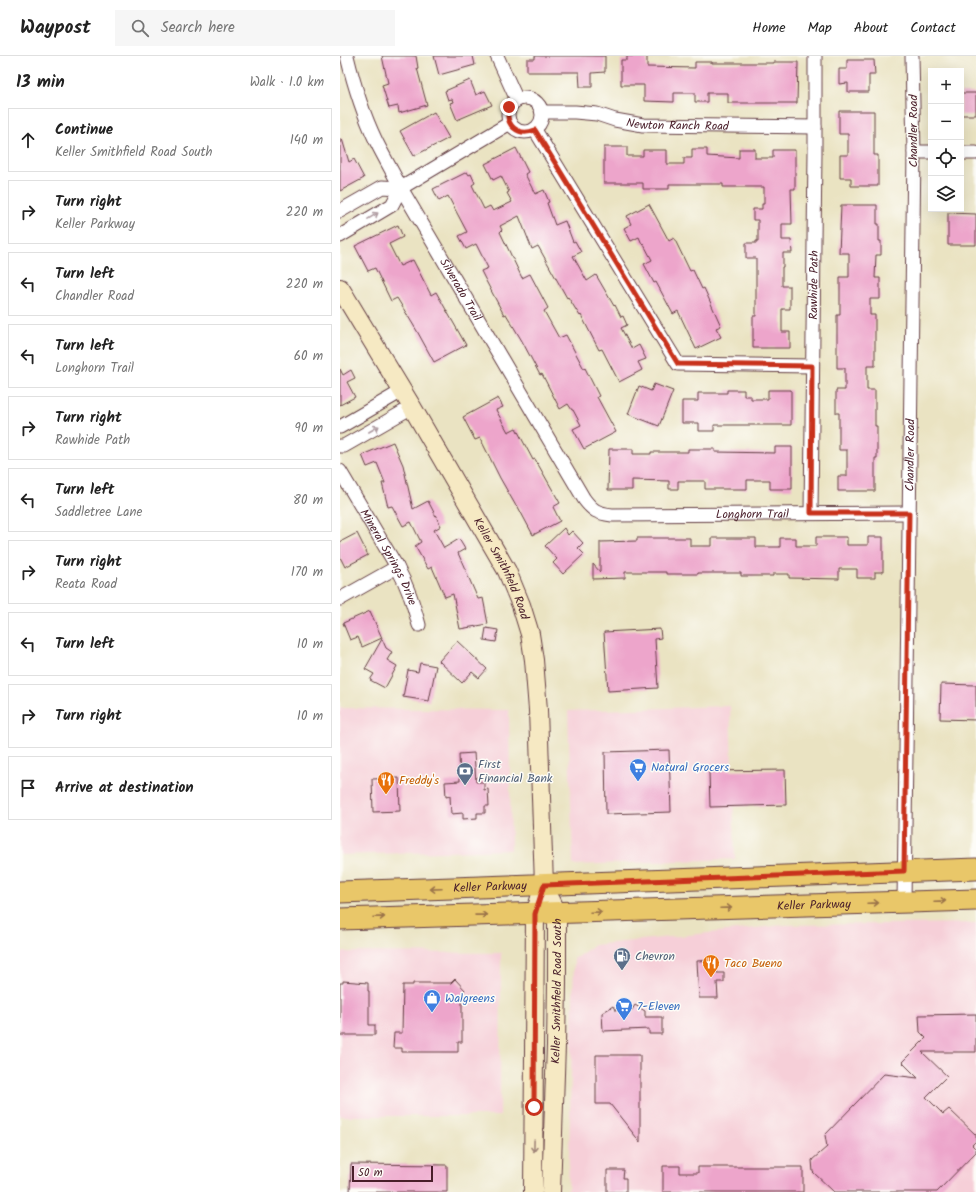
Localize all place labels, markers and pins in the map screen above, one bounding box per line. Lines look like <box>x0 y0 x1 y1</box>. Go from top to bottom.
place label: First Financial Bank <box>478 755 553 788</box>
supermarket icon: Natural Grocers <box>628 757 648 782</box>
place label: Natural Grocers <box>651 758 729 777</box>
bank icon: First Financial Bank <box>455 761 475 786</box>
restaurant icon: Freddy's <box>376 770 396 795</box>
place label: Freddy's <box>399 771 439 790</box>
fuel station icon: Chevron <box>612 946 632 971</box>
place label: Chevron <box>635 947 675 966</box>
restaurant icon: Taco Bueno <box>701 953 721 978</box>
place label: Taco Bueno <box>724 954 782 973</box>
shop icon: Walgreens <box>422 988 442 1013</box>
place label: Walgreens <box>445 989 495 1008</box>
supermarket icon: 7-Eleven <box>614 996 634 1021</box>
place label: 7-Eleven <box>637 997 680 1016</box>

